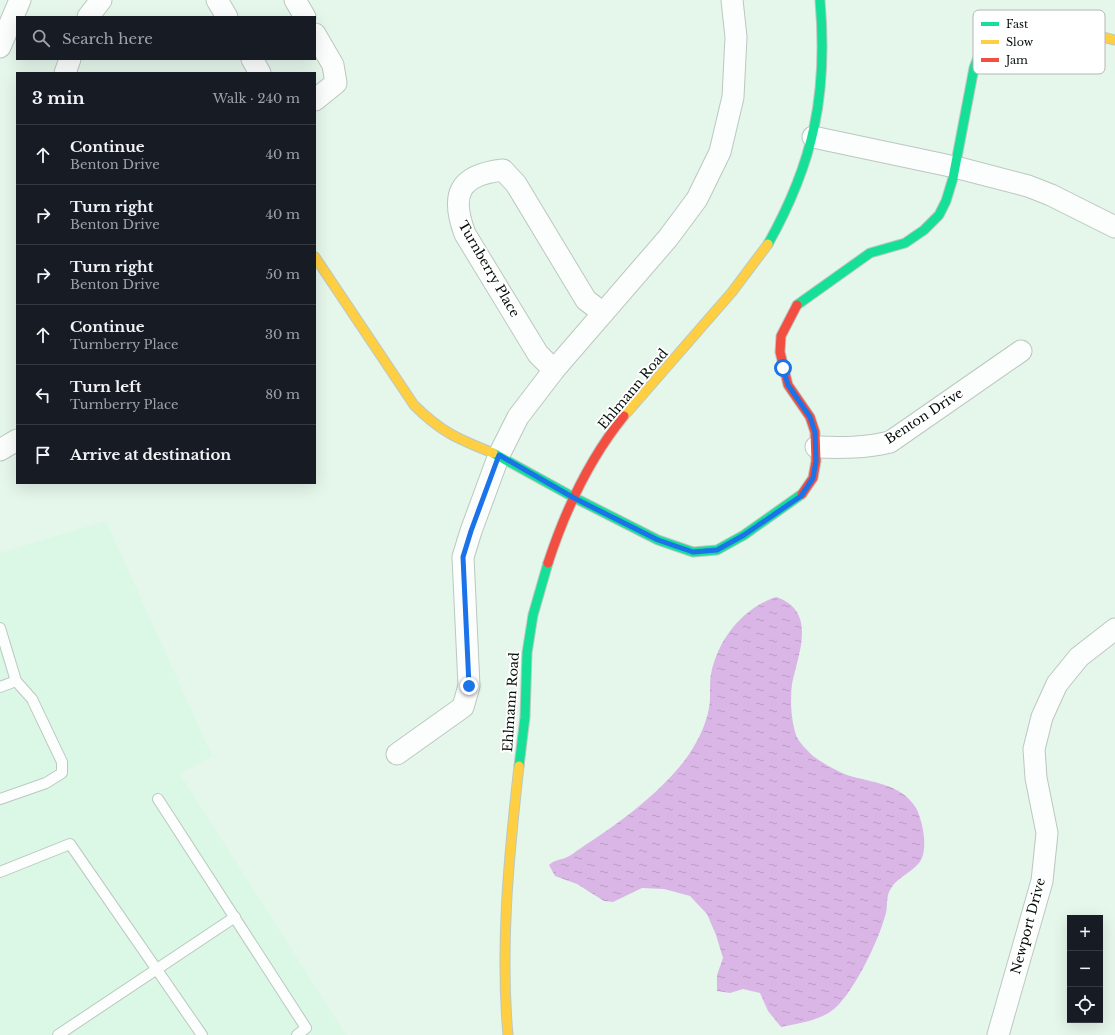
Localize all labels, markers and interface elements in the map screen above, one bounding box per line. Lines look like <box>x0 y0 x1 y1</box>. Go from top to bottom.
legend <box>973 10 1105 74</box>
search box <box>16 16 316 60</box>
text: Fast <box>1006 17 1029 31</box>
icon: search <box>30 27 52 49</box>
text: Search here <box>62 29 153 48</box>
text: Slow <box>1006 35 1034 49</box>
text: Jam <box>1004 53 1028 67</box>
text: 3 min <box>32 88 85 109</box>
text: Walk · 240 m <box>213 90 300 107</box>
text: Continue <box>70 137 145 156</box>
icon: ahead <box>32 144 54 166</box>
text: 40 m <box>265 146 300 163</box>
text: Benton Drive <box>70 156 160 173</box>
text: Turn right <box>70 197 153 216</box>
icon: right <box>32 204 54 226</box>
text: 40 m <box>265 206 300 223</box>
text: Benton Drive <box>70 216 160 233</box>
street label: Turnberry Place <box>455 218 523 320</box>
text: Turn right <box>70 257 153 276</box>
icon: right <box>32 264 54 286</box>
text: 50 m <box>266 266 300 283</box>
text: Benton Drive <box>70 276 160 293</box>
text: Continue <box>70 317 145 336</box>
icon: ahead <box>32 324 54 346</box>
text: 30 m <box>265 326 300 343</box>
text: Turnberry Place <box>70 336 178 353</box>
street label: Ehlmann Road <box>594 345 672 433</box>
route start <box>774 359 792 377</box>
text: Turn left <box>70 377 141 396</box>
icon: left <box>32 384 54 406</box>
street label: Benton Drive <box>882 384 966 448</box>
text: 80 m <box>265 386 300 403</box>
text: Turnberry Place <box>70 396 178 413</box>
icon: arrive <box>32 444 54 466</box>
text: Arrive at destination <box>70 445 231 464</box>
street label: Ehlmann Road <box>499 651 523 752</box>
route end <box>460 677 478 695</box>
street label: Newport Drive <box>1007 876 1049 976</box>
map controls <box>1067 915 1103 1023</box>
button: + <box>1067 915 1103 951</box>
button: − <box>1067 951 1103 987</box>
button: locate <box>1067 987 1103 1023</box>

